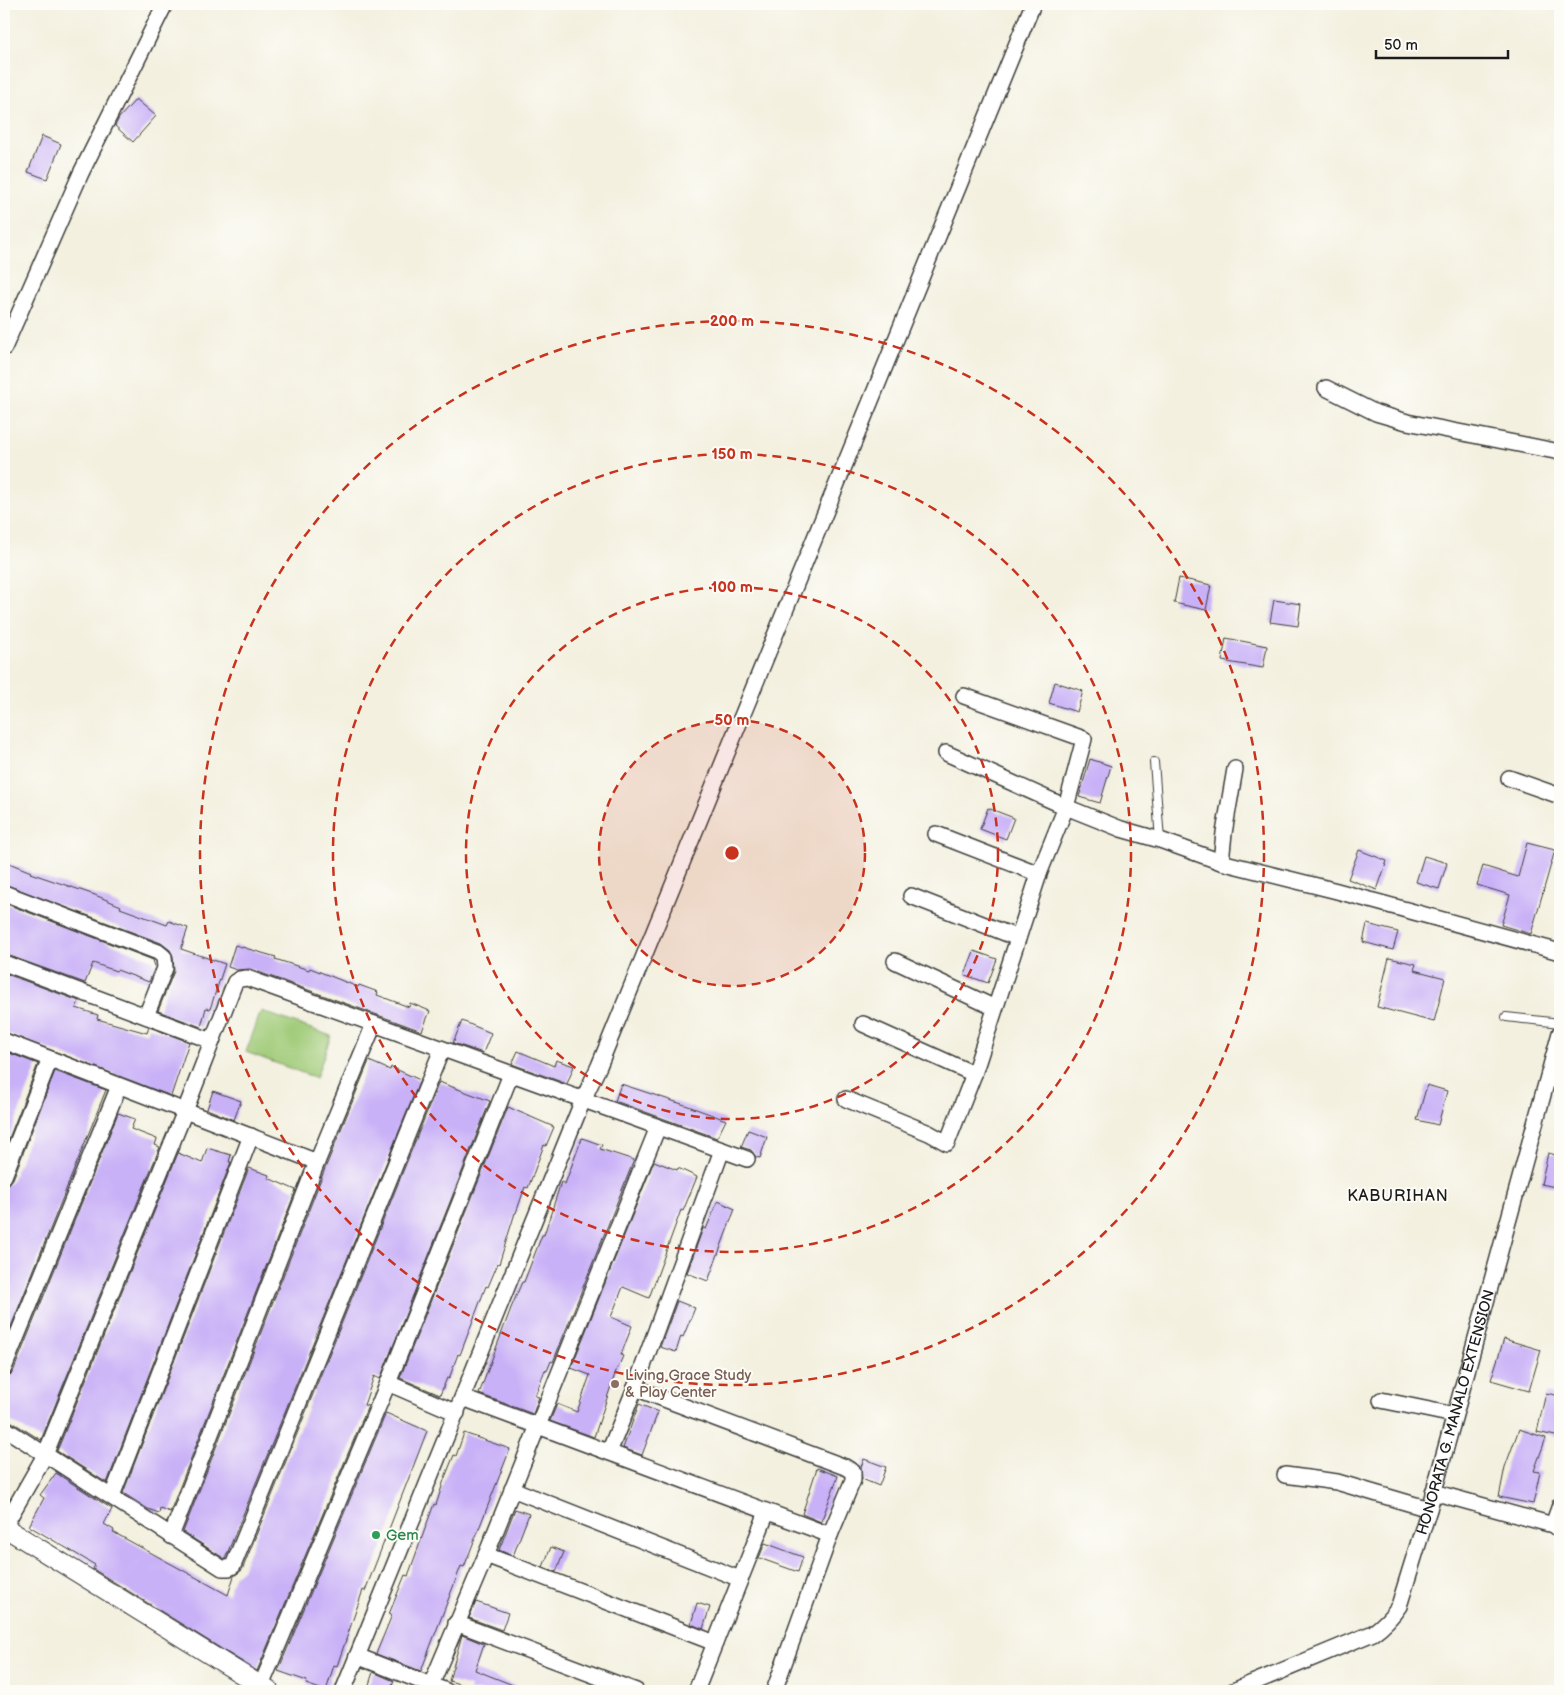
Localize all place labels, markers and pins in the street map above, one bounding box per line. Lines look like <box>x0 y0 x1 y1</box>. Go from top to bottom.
centre of rings <box>723 844 741 862</box>
place label: Living Grace Study & Play Center <box>625 1366 752 1402</box>
marker: Living Grace Study & Play Center <box>609 1378 621 1390</box>
place label: Gem <box>386 1526 419 1545</box>
marker: Gem <box>370 1529 382 1541</box>

